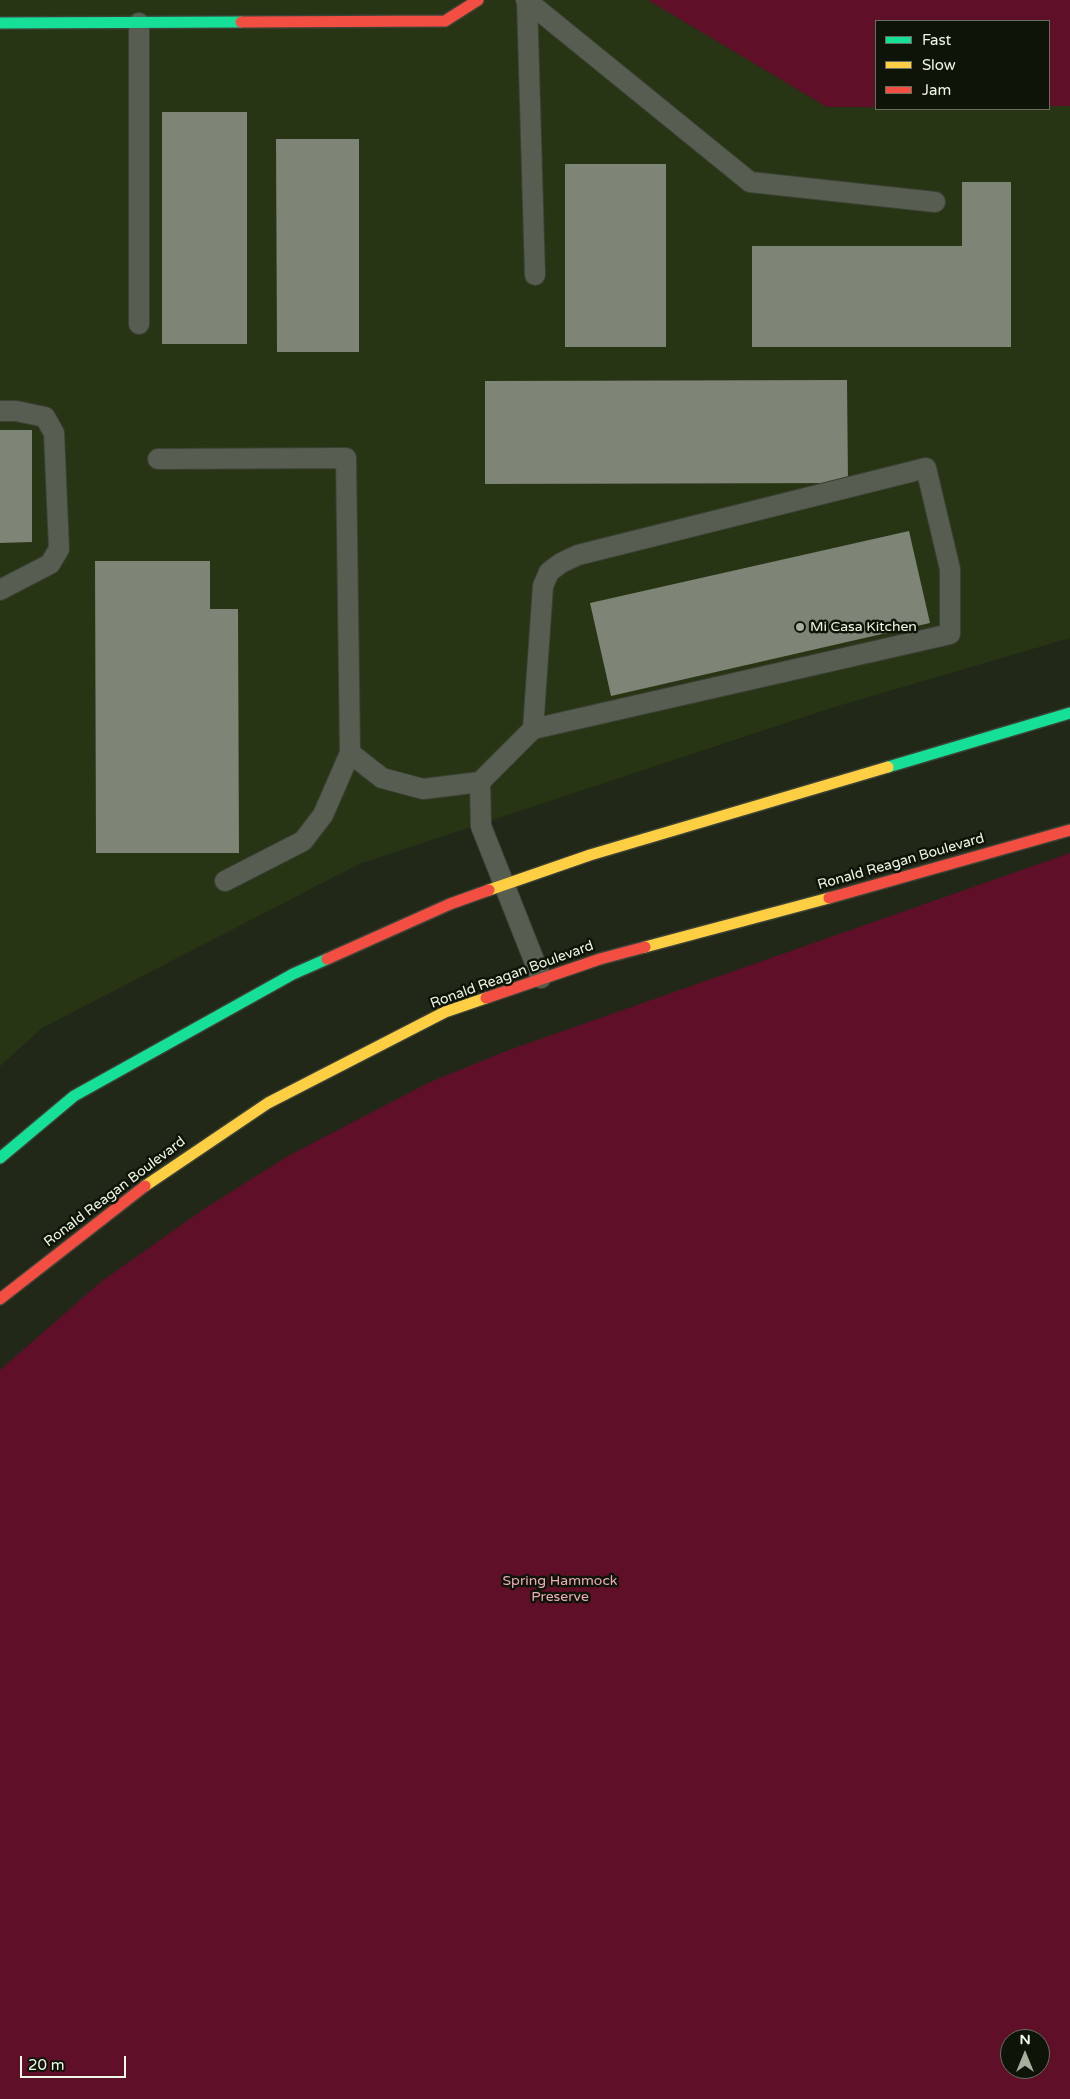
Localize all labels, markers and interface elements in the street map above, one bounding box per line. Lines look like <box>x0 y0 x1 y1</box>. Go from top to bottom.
legend <box>875 20 1050 110</box>
text: Fast <box>922 31 951 49</box>
text: Slow <box>922 56 956 74</box>
text: Jam <box>922 81 951 99</box>
place label: Mi Casa Kitchen <box>810 619 917 635</box>
marker: Mi Casa Kitchen <box>794 621 806 633</box>
street label: Ronald Reagan Boulevard <box>816 830 986 894</box>
street label: Ronald Reagan Boulevard <box>428 938 596 1012</box>
street label: Ronald Reagan Boulevard <box>41 1133 189 1251</box>
park label: Spring Hammock Preserve <box>503 1573 617 1605</box>
north arrow <box>1000 2029 1050 2079</box>
text: N <box>1019 2031 1031 2048</box>
scale bar <box>22 2046 129 2078</box>
text: 20 m <box>28 2056 65 2074</box>

